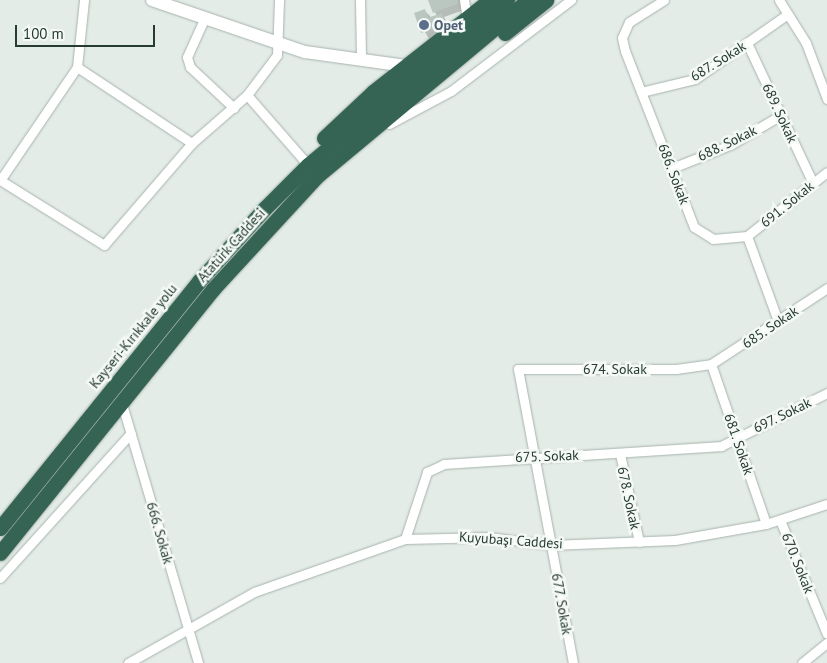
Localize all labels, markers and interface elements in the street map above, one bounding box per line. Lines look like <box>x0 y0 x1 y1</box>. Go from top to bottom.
scale bar <box>18 15 158 47</box>
place label: Opet <box>434 17 463 33</box>
marker: Opet <box>418 19 430 31</box>
text: 100 m <box>23 24 64 43</box>
street label: 687. Sokak <box>687 37 749 85</box>
street label: 689. Sokak <box>759 80 801 146</box>
street label: 688. Sokak <box>694 121 760 165</box>
street label: 686. Sokak <box>655 141 693 207</box>
street label: 691. Sokak <box>756 177 818 231</box>
street label: Atatürk Caddesi <box>193 205 269 285</box>
street label: Kayseri-Kırıkkale yolu <box>86 280 180 392</box>
street label: 685. Sokak <box>738 302 802 352</box>
street label: 674. Sokak <box>583 361 647 377</box>
street label: 697. Sokak <box>750 394 814 436</box>
street label: 681. Sokak <box>720 411 758 477</box>
street label: 675. Sokak <box>514 446 580 466</box>
street label: 678. Sokak <box>614 465 644 531</box>
street label: 666. Sokak <box>143 499 177 567</box>
street label: Kuyubaşı Caddesi <box>458 528 564 552</box>
street label: 670. Sokak <box>778 530 818 596</box>
street label: 677. Sokak <box>548 571 576 637</box>

